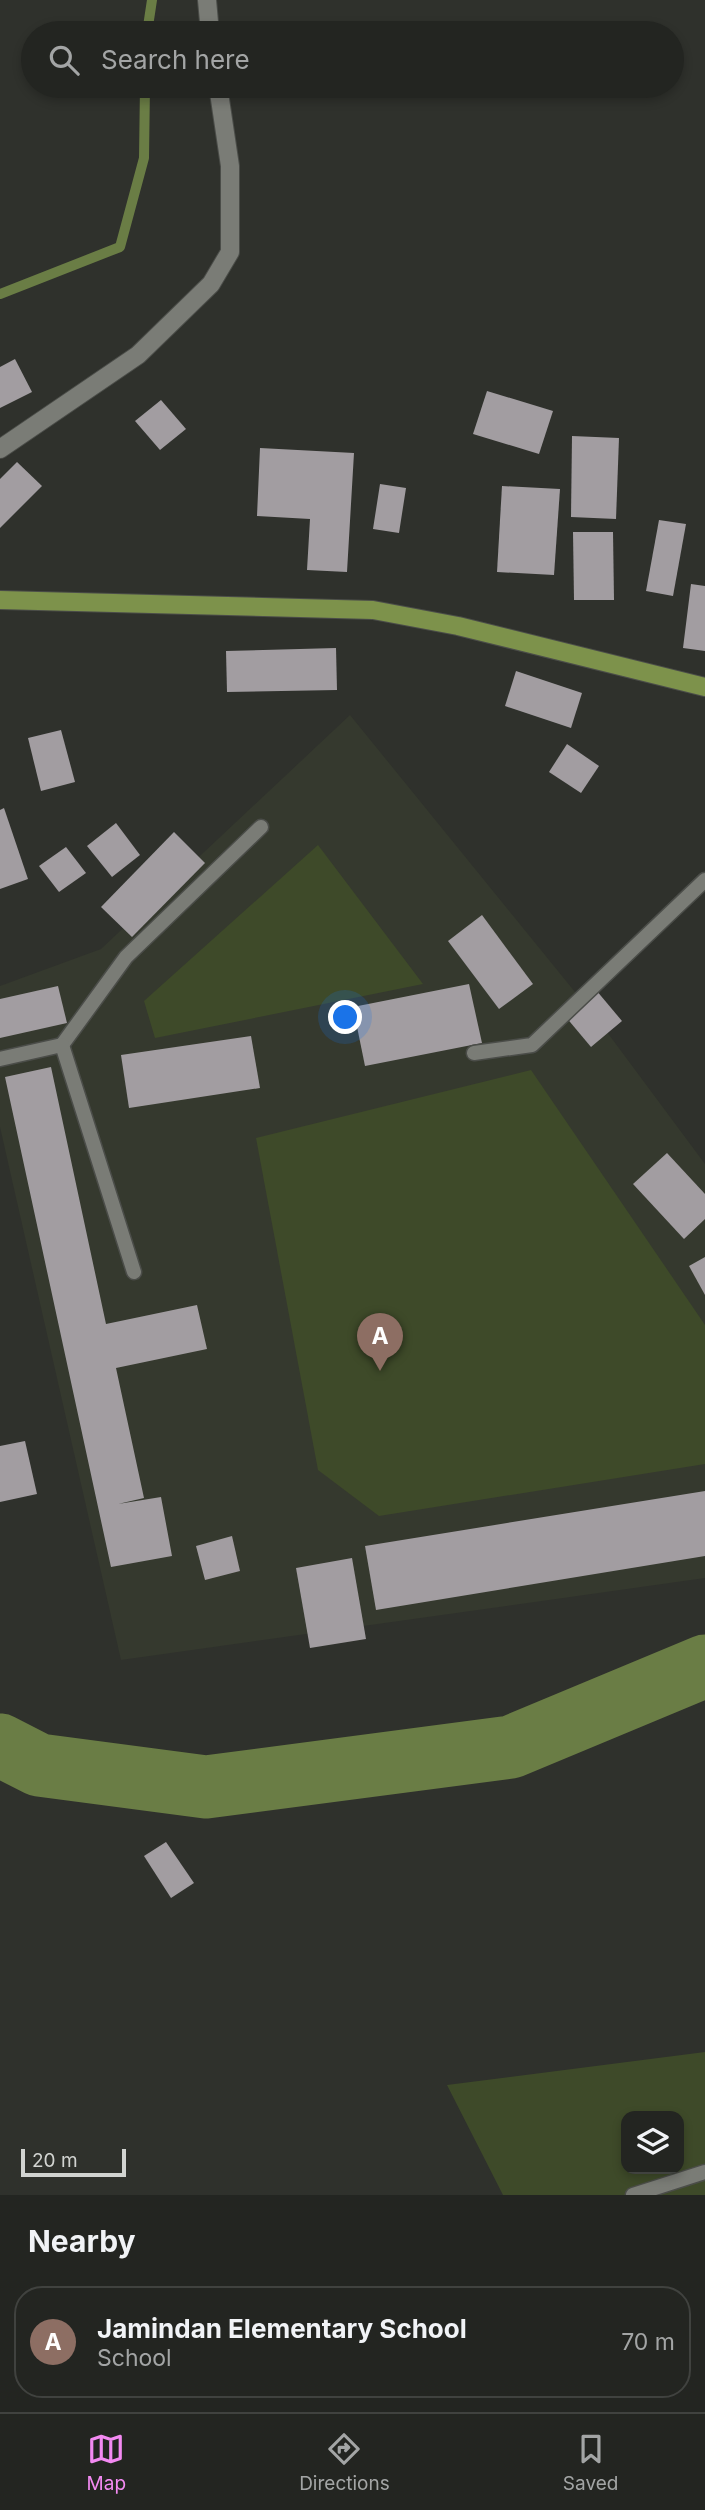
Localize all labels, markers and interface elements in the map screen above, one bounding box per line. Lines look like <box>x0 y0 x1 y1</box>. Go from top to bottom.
search box <box>21 21 684 98</box>
icon: search <box>45 41 83 79</box>
text: Search here <box>101 44 250 75</box>
your location <box>328 1000 362 1034</box>
pin: A <box>357 1313 403 1371</box>
map controls <box>621 2111 684 2174</box>
button: layers <box>621 2111 684 2174</box>
scale bar <box>21 2146 126 2178</box>
text: 20 m <box>32 2149 78 2172</box>
text: Nearby <box>28 2223 136 2259</box>
text: Jamindan Elementary School <box>97 2313 467 2344</box>
text: A <box>44 2328 62 2356</box>
text: 70 m <box>621 2328 675 2356</box>
text: School <box>97 2344 172 2372</box>
tab: Map <box>87 2430 126 2495</box>
tab: Directions <box>299 2430 390 2495</box>
tab: Saved <box>563 2430 618 2495</box>

